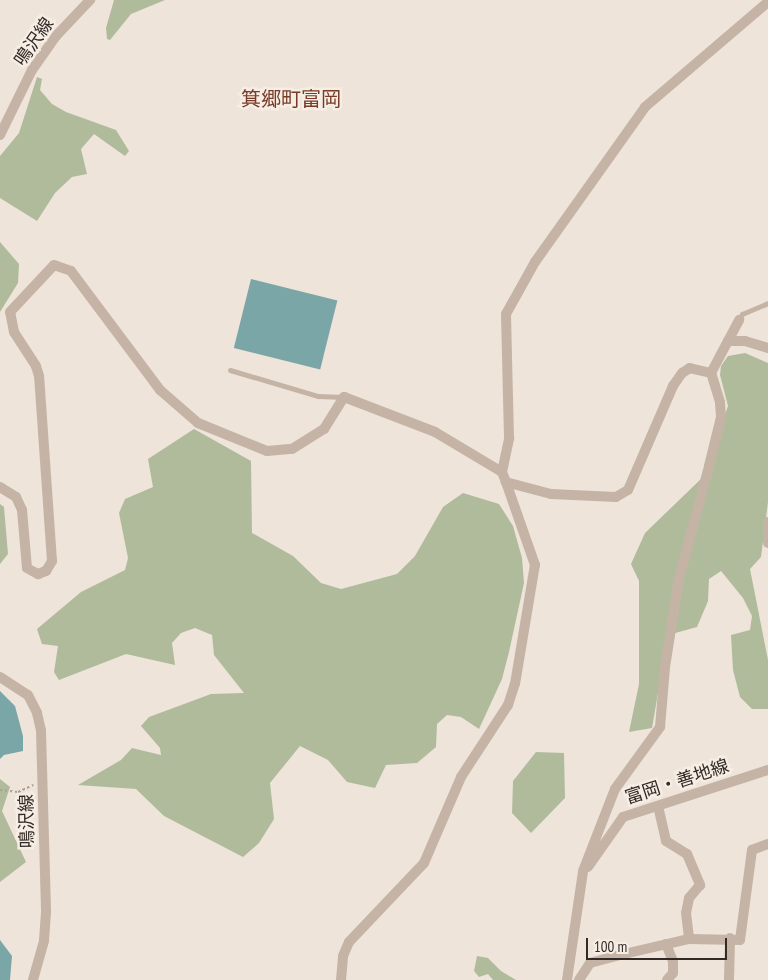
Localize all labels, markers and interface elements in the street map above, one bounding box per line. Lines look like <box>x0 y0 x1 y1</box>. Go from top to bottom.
street label: 鳴沢線 <box>10 14 58 70</box>
district label: 箕郷町富岡 <box>241 87 341 111</box>
street label: 富岡・善地線 <box>622 755 732 809</box>
street label: 鳴沢線 <box>16 794 38 848</box>
scale bar <box>588 928 729 960</box>
text: 100 m <box>594 937 627 956</box>

